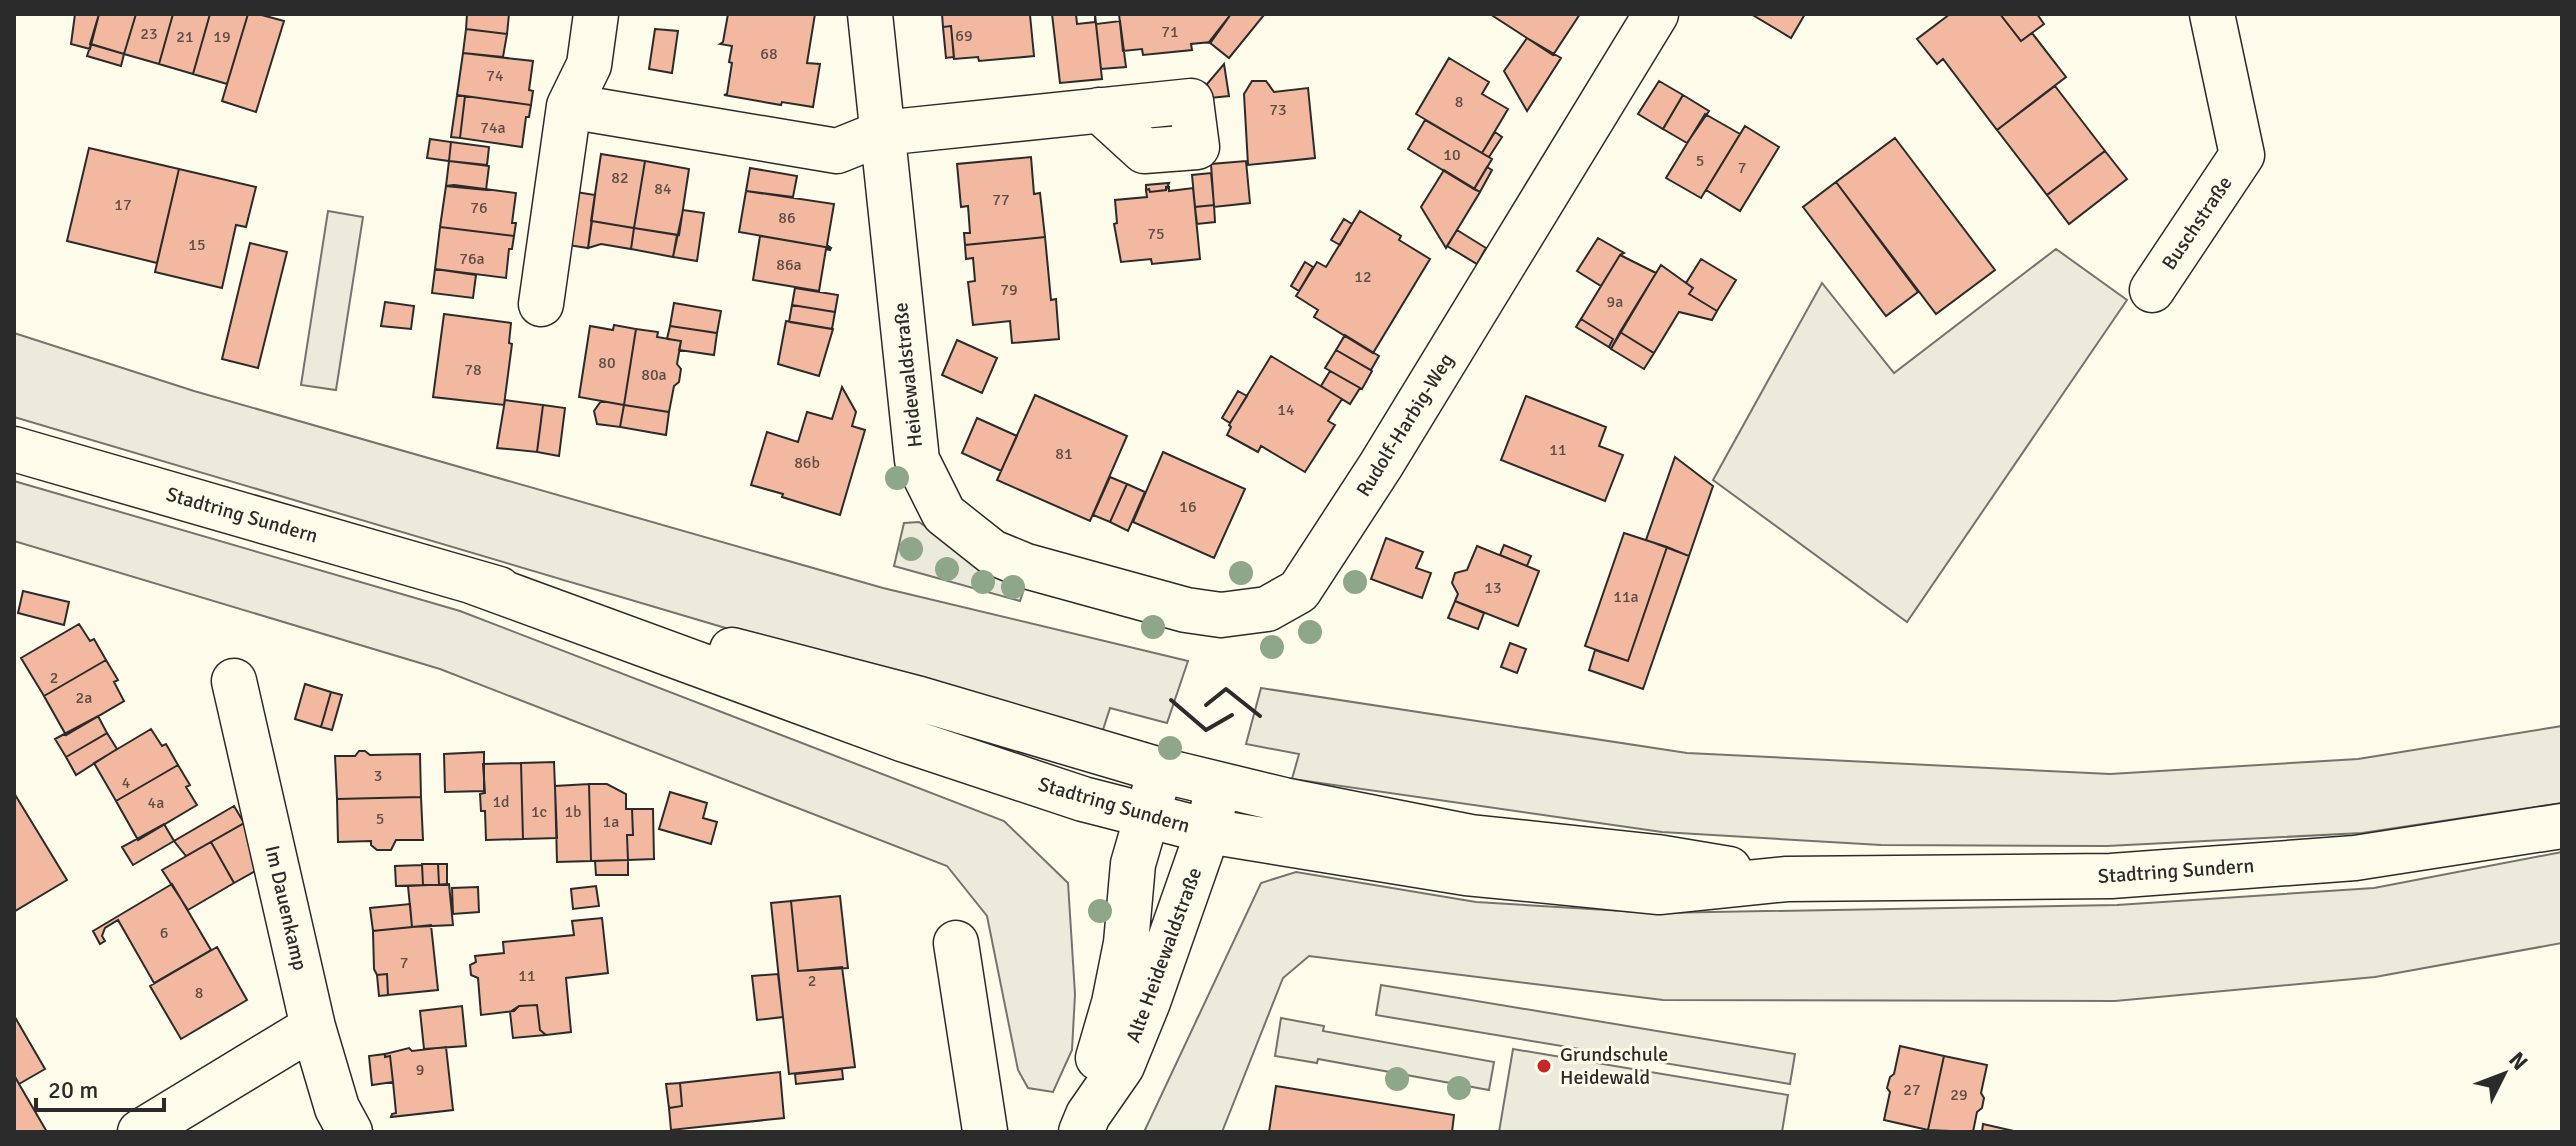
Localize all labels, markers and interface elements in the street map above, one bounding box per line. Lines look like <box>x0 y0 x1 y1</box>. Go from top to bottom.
house number: 71 <box>1161 22 1179 42</box>
house number: 23 <box>140 24 158 44</box>
house number: 69 <box>955 26 973 46</box>
house number: 21 <box>176 27 194 47</box>
house number: 19 <box>213 27 231 47</box>
house number: 68 <box>760 44 778 64</box>
house number: 74 <box>486 66 504 86</box>
house number: 8 <box>1455 92 1463 112</box>
house number: 73 <box>1269 100 1287 120</box>
house number: 74a <box>480 118 506 138</box>
house number: 10 <box>1443 145 1461 165</box>
house number: 5 <box>1696 151 1704 171</box>
house number: 7 <box>1738 158 1746 178</box>
house number: 82 <box>611 168 629 188</box>
street label: Buschstraße <box>2157 171 2237 275</box>
house number: 84 <box>654 179 672 199</box>
house number: 77 <box>992 190 1010 210</box>
house number: 17 <box>114 195 132 215</box>
house number: 76 <box>470 198 488 218</box>
house number: 86 <box>778 208 796 228</box>
house number: 75 <box>1147 224 1165 244</box>
house number: 15 <box>188 235 206 255</box>
house number: 76a <box>459 249 485 269</box>
house number: 86a <box>776 255 802 275</box>
house number: 12 <box>1354 267 1372 287</box>
house number: 79 <box>1000 280 1018 300</box>
house number: 9a <box>1607 292 1623 312</box>
street label: Heidewaldstraße <box>888 301 928 449</box>
street label: Rudolf-Harbig-Weg <box>1351 349 1459 501</box>
house number: 80 <box>598 353 616 373</box>
house number: 78 <box>464 360 482 380</box>
house number: 80a <box>641 365 667 385</box>
house number: 14 <box>1277 400 1295 420</box>
house number: 11 <box>1549 440 1567 460</box>
house number: 81 <box>1055 444 1073 464</box>
house number: 86b <box>794 453 820 473</box>
street label: Stadtring Sundern <box>163 481 321 549</box>
house number: 16 <box>1179 497 1197 517</box>
house number: 13 <box>1484 578 1502 598</box>
house number: 11a <box>1613 587 1639 607</box>
house number: 2 <box>50 668 58 688</box>
house number: 2a <box>76 688 92 708</box>
house number: 3 <box>374 766 382 786</box>
street label: Stadtring Sundern <box>1035 771 1193 839</box>
house number: 4 <box>122 773 131 793</box>
house number: 1d <box>492 792 510 812</box>
house number: 4a <box>148 793 164 813</box>
house number: 1c <box>531 802 547 822</box>
house number: 1b <box>564 802 582 822</box>
house number: 5 <box>376 809 384 829</box>
house number: 1a <box>603 812 619 832</box>
street label: Im Dauenkamp <box>259 843 313 973</box>
street label: Stadtring Sundern <box>2097 853 2255 889</box>
street label: Alte Heidewaldstraße <box>1121 864 1207 1046</box>
house number: 6 <box>160 923 168 943</box>
house number: 7 <box>400 953 408 973</box>
house number: 11 <box>518 966 536 986</box>
house number: 2 <box>808 971 816 991</box>
house number: 8 <box>195 983 203 1003</box>
north arrow <box>2464 1034 2544 1114</box>
place label: Grundschule Heidewald <box>1560 1042 1668 1090</box>
text: N <box>2503 1046 2534 1076</box>
marker: Grundschule Heidewald <box>1535 1057 1553 1075</box>
house number: 9 <box>416 1060 424 1080</box>
scale bar <box>36 1062 164 1112</box>
text: 20 m <box>48 1075 98 1105</box>
house number: 27 <box>1903 1080 1921 1100</box>
house number: 29 <box>1950 1085 1968 1105</box>

